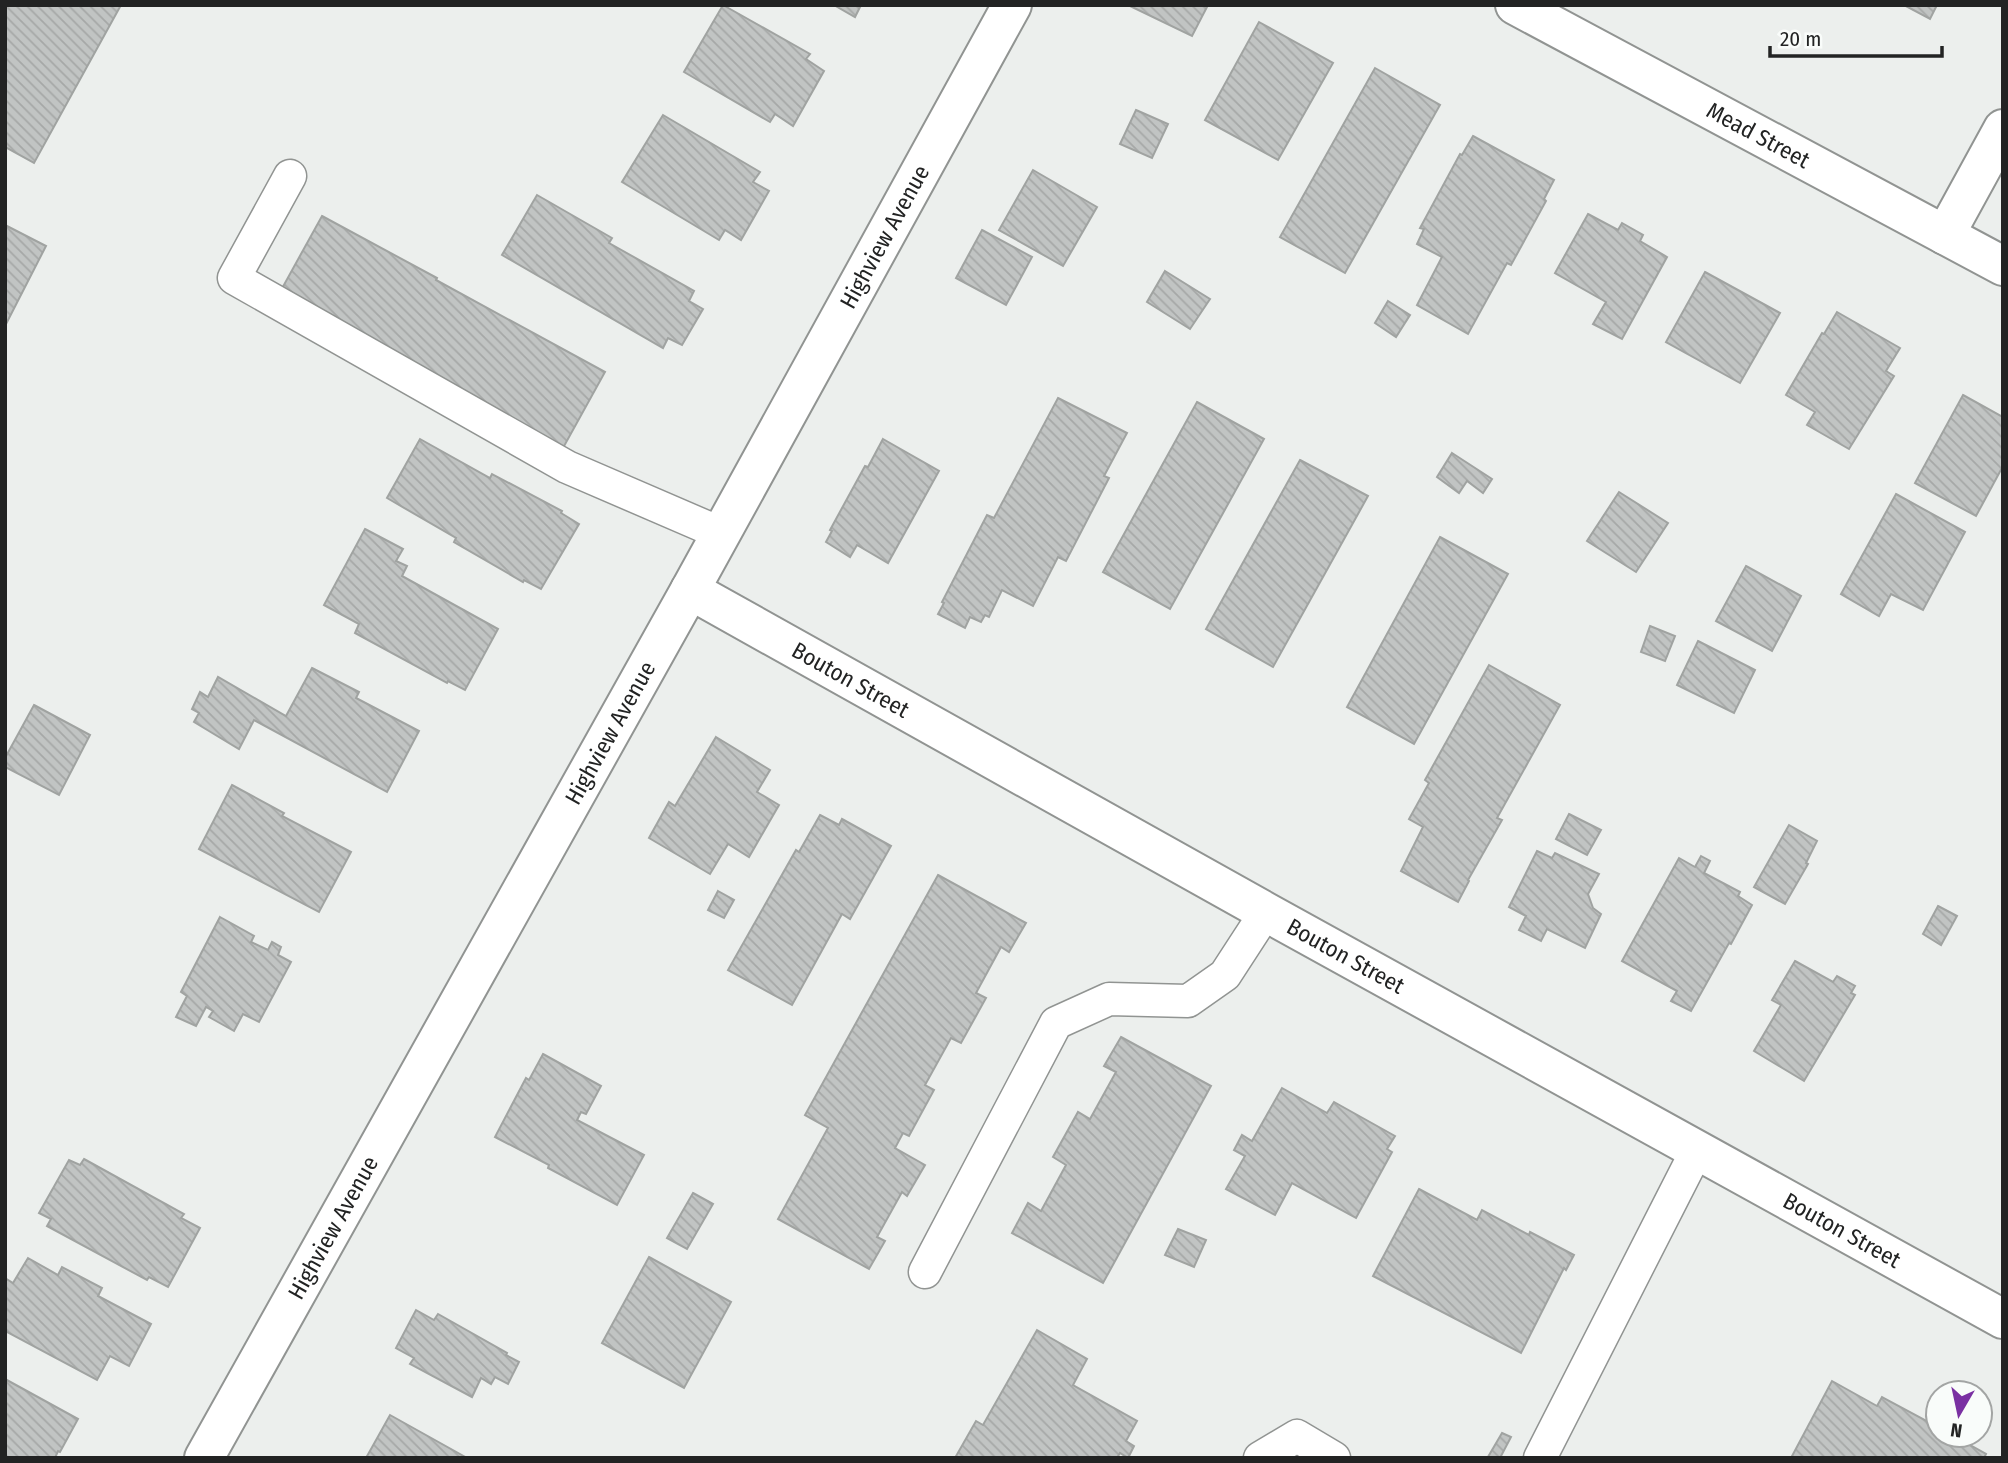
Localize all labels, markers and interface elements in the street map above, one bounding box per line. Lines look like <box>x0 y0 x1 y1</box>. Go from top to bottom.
scale bar <box>1770 14 1941 58</box>
text: 20 m <box>1780 26 1821 52</box>
street label: Mead Street <box>1702 96 1815 174</box>
street label: Highview Avenue <box>834 160 935 313</box>
street label: Bouton Street <box>787 636 915 724</box>
street label: Highview Avenue <box>559 656 661 809</box>
street label: Bouton Street <box>1282 912 1410 1000</box>
street label: Highview Avenue <box>282 1151 384 1304</box>
street label: Bouton Street <box>1778 1186 1906 1274</box>
north arrow <box>1924 1379 1994 1449</box>
text: N <box>1949 1418 1964 1443</box>

